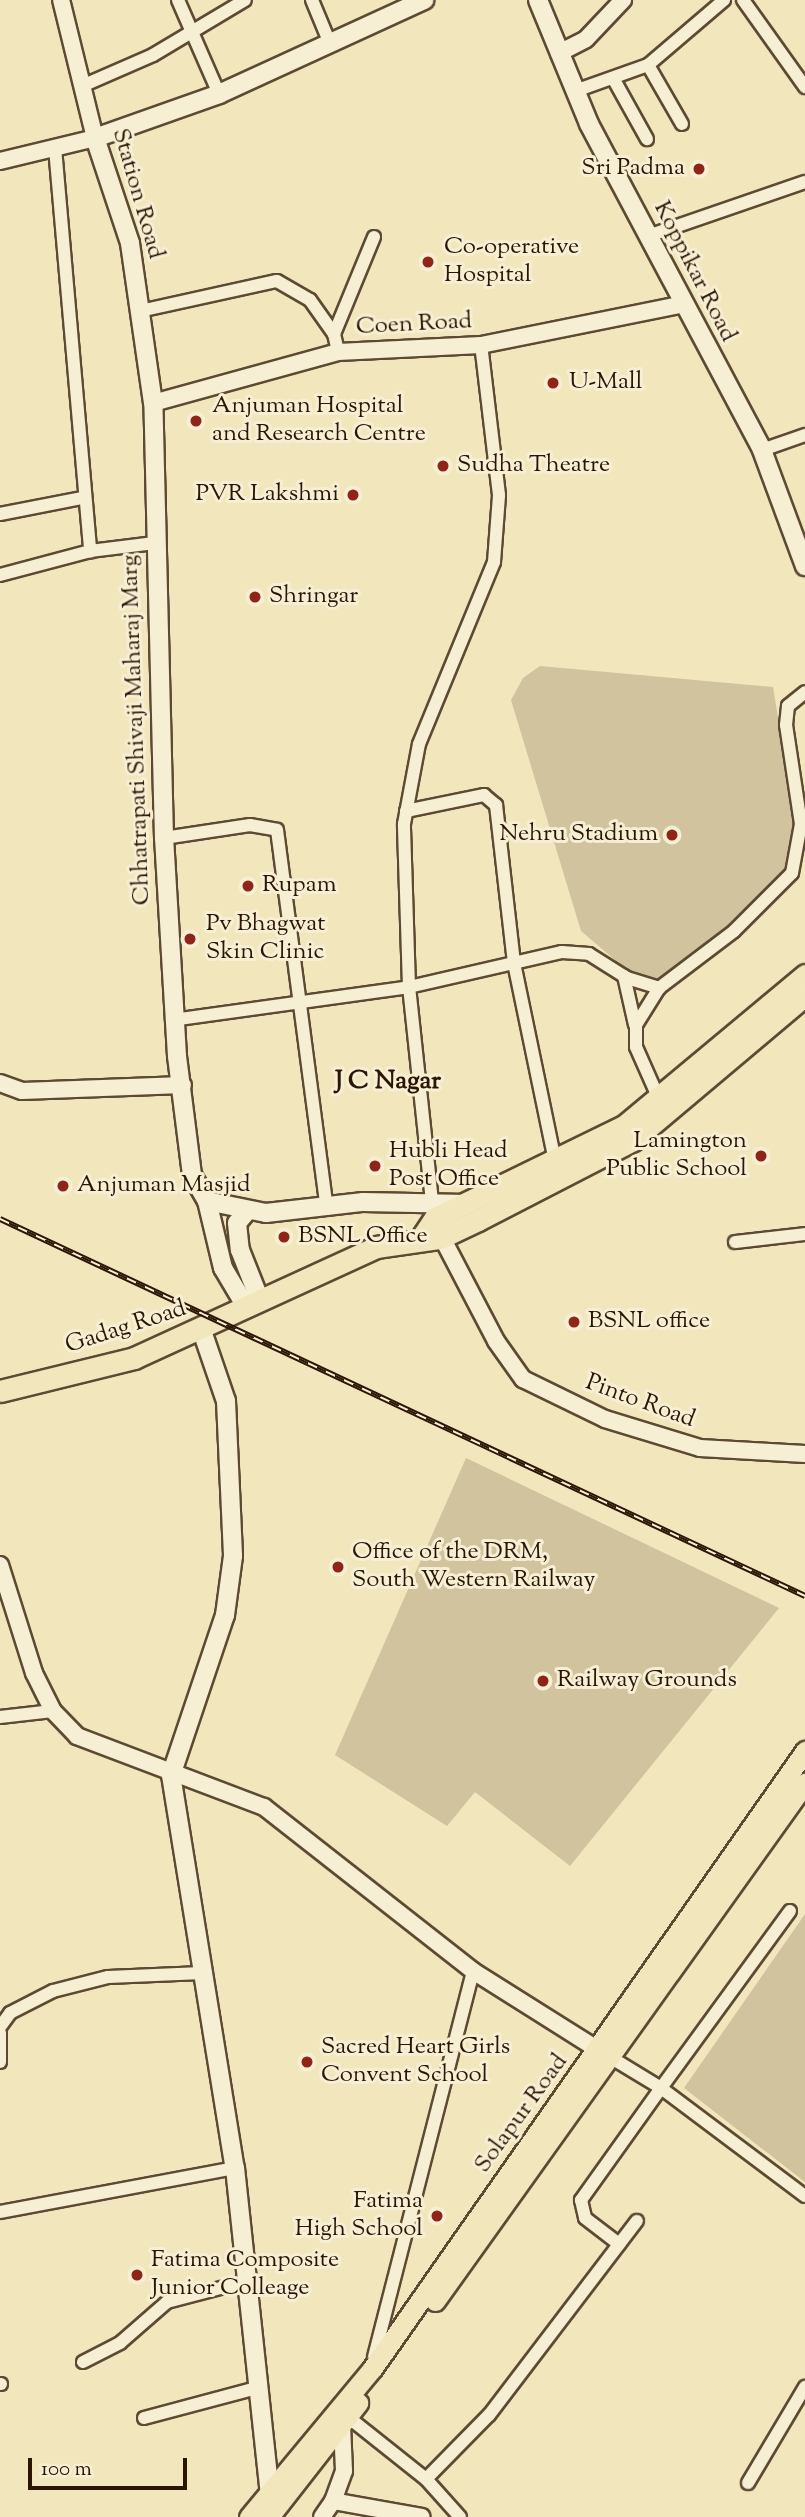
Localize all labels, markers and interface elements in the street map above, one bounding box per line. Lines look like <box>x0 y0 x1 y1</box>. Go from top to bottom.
street label: Station Road <box>105 125 169 263</box>
place label: Sri Padma <box>581 155 685 183</box>
marker: Sri Padma <box>691 161 707 177</box>
street label: Koppikar Road <box>646 197 742 347</box>
place label: Co-operative Hospital <box>444 234 579 290</box>
marker: Co-operative Hospital <box>418 252 438 272</box>
street label: Coen Road <box>355 308 473 342</box>
place label: U-Mall <box>569 369 643 397</box>
marker: U-Mall <box>543 373 563 393</box>
place label: Anjuman Hospital and Research Centre <box>212 393 426 449</box>
marker: Anjuman Hospital and Research Centre <box>186 411 206 431</box>
place label: Sudha Theatre <box>457 452 610 480</box>
marker: Sudha Theatre <box>435 458 451 474</box>
place label: PVR Lakshmi <box>196 481 339 509</box>
marker: PVR Lakshmi <box>345 487 361 503</box>
street label: Chhatrapati Shivaji Maharaj Marg <box>116 554 158 906</box>
place label: Shringar <box>269 583 358 611</box>
marker: Shringar <box>247 589 263 605</box>
place label: Nehru Stadium <box>499 821 658 849</box>
marker: Nehru Stadium <box>664 827 680 843</box>
place label: Rupam <box>262 872 337 900</box>
marker: Rupam <box>240 878 256 894</box>
place label: Pv Bhagwat Skin Clinic <box>206 911 325 967</box>
marker: Pv Bhagwat Skin Clinic <box>180 929 200 949</box>
district label: J C Nagar <box>335 1066 441 1098</box>
place label: Lamington Public School <box>606 1128 747 1184</box>
place label: Hubli Head Post Office <box>389 1138 508 1194</box>
marker: Lamington Public School <box>753 1148 769 1164</box>
marker: Hubli Head Post Office <box>367 1158 383 1174</box>
place label: Anjuman Masjid <box>77 1172 251 1200</box>
marker: Anjuman Masjid <box>55 1178 71 1194</box>
place label: BSNL Office <box>298 1223 428 1251</box>
marker: BSNL Office <box>276 1229 292 1245</box>
street label: Gadag Road <box>62 1295 190 1361</box>
place label: BSNL office <box>588 1308 710 1336</box>
marker: BSNL office <box>566 1314 582 1330</box>
street label: Pinto Road <box>581 1369 699 1435</box>
place label: Office of the DRM, South Western Railway <box>352 1539 595 1595</box>
marker: Office of the DRM, South Western Railway <box>330 1559 346 1575</box>
place label: Railway Grounds <box>557 1667 737 1695</box>
marker: Railway Grounds <box>535 1673 551 1689</box>
place label: Sacred Heart Girls Convent School <box>321 2034 510 2090</box>
street label: Solapur Road <box>469 2049 575 2179</box>
marker: Sacred Heart Girls Convent School <box>299 2054 315 2070</box>
place label: Fatima High School <box>295 2188 423 2244</box>
marker: Fatima High School <box>429 2208 445 2224</box>
place label: Fatima Composite Junior Colleage <box>151 2247 339 2303</box>
marker: Fatima Composite Junior Colleage <box>129 2267 145 2283</box>
scale bar <box>32 2444 191 2488</box>
text: 100 m <box>41 2455 92 2485</box>

